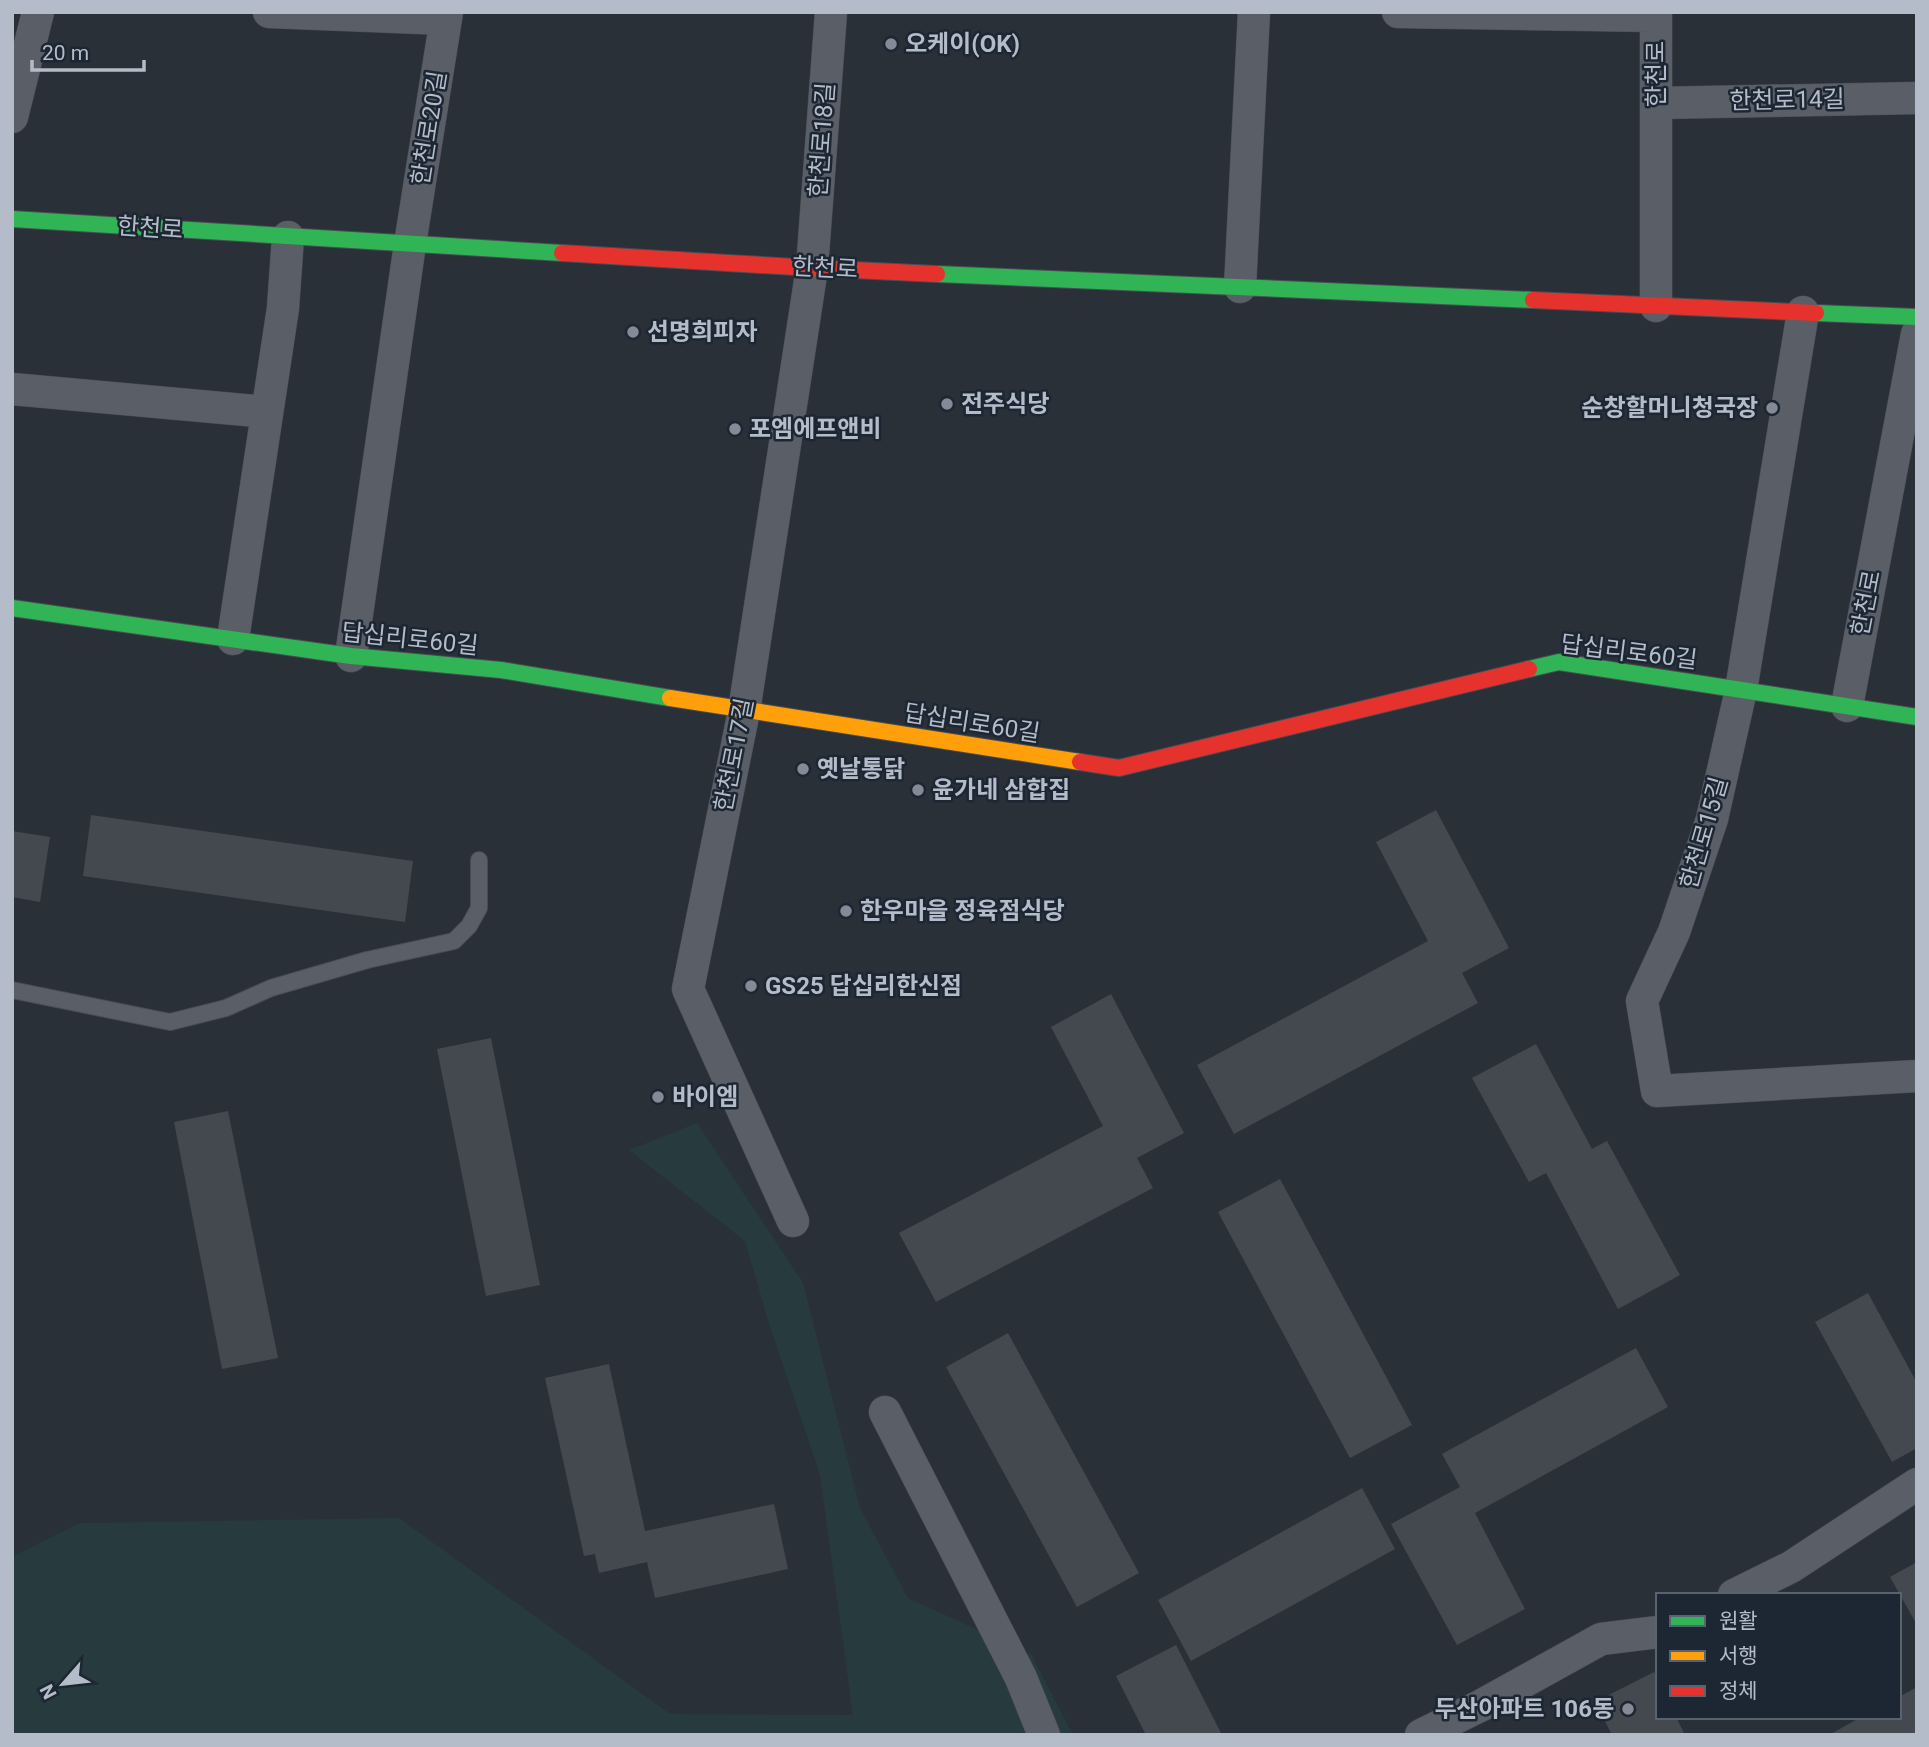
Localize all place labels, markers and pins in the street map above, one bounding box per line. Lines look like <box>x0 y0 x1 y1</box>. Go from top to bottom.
place label: 오케이(OK) <box>905 30 1020 58</box>
marker: 오케이(OK) <box>883 36 899 52</box>
place label: 선명희피자 <box>647 318 757 346</box>
marker: 선명희피자 <box>625 324 641 340</box>
place label: 전주식당 <box>961 390 1049 418</box>
place label: 순창할머니청국장 <box>1581 394 1758 422</box>
marker: 전주식당 <box>939 396 955 412</box>
marker: 순창할머니청국장 <box>1764 400 1780 416</box>
place label: 포엠에프앤비 <box>749 415 881 443</box>
marker: 포엠에프앤비 <box>727 421 743 437</box>
place label: 옛날통닭 <box>817 755 905 783</box>
marker: 옛날통닭 <box>795 761 811 777</box>
place label: 윤가네 삼합집 <box>932 776 1070 804</box>
marker: 윤가네 삼합집 <box>910 782 926 798</box>
place label: 한우마을 정육점식당 <box>860 897 1065 925</box>
marker: 한우마을 정육점식당 <box>838 903 854 919</box>
place label: GS25 답십리한신점 <box>765 972 962 1000</box>
marker: GS25 답십리한신점 <box>743 978 759 994</box>
place label: 바이엠 <box>672 1083 738 1111</box>
marker: 바이엠 <box>650 1089 666 1105</box>
place label: 두산아파트 106동 <box>1434 1695 1614 1723</box>
marker: 두산아파트 106동 <box>1620 1701 1636 1717</box>

